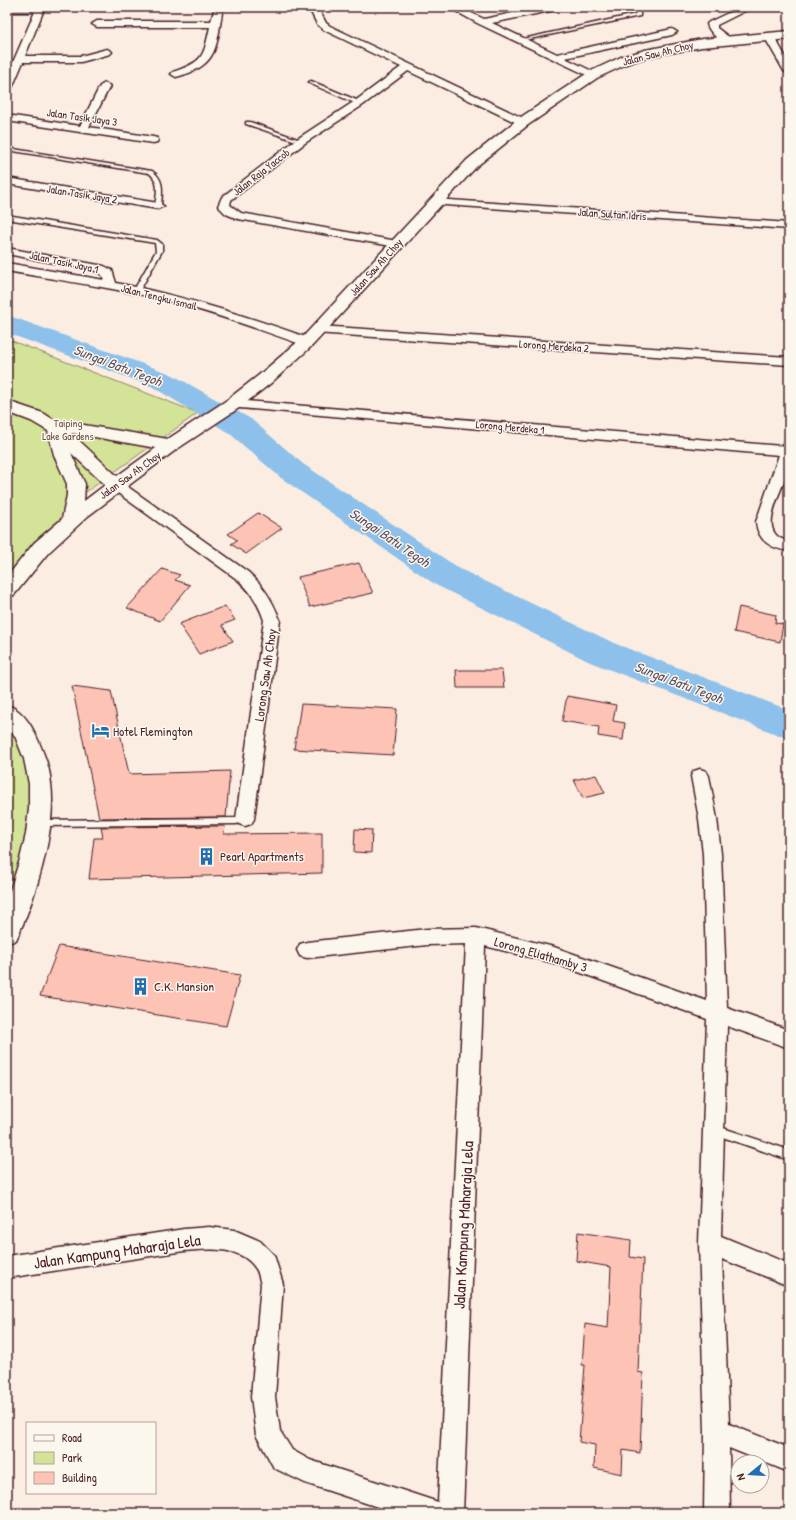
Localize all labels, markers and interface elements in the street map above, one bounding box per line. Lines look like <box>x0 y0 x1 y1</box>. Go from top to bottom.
street label: Jalan Saw Ah Choy <box>621 37 695 69</box>
street label: Jalan Tasik Jaya 3 <box>46 105 118 129</box>
street label: Jalan Raja Yaccob <box>230 145 293 199</box>
street label: Jalan Tasik Jaya 2 <box>46 182 118 206</box>
street label: Jalan Sultan Idris <box>577 205 647 223</box>
street label: Jalan Saw Ah Choy <box>347 235 406 299</box>
street label: Jalan Tasik Jaya 1 <box>28 248 100 276</box>
street label: Jalan Tengku Ismail <box>119 281 199 313</box>
street label: Lorong Merdeka 2 <box>519 337 589 355</box>
water label: Sungai Batu Tegoh <box>71 340 166 392</box>
park label: Taiping Lake Gardens <box>42 416 94 443</box>
street label: Lorong Merdeka 1 <box>475 417 545 437</box>
street label: Jalan Saw Ah Choy <box>97 448 164 502</box>
water label: Sungai Batu Tegoh <box>346 503 435 572</box>
street label: Lorong Saw Ah Choy <box>250 627 280 722</box>
water label: Sungai Batu Tegoh <box>632 657 727 709</box>
hotel icon: Hotel Flemington <box>90 721 110 741</box>
place label: Hotel Flemington <box>113 722 193 740</box>
building icon: Pearl Apartments <box>197 846 217 866</box>
place label: Pearl Apartments <box>220 847 304 865</box>
street label: Lorong Eliathamby 3 <box>493 932 590 976</box>
building icon: C.K. Mansion <box>131 976 151 996</box>
place label: C.K. Mansion <box>154 977 214 995</box>
street label: Jalan Kampung Maharaja Lela <box>448 1140 478 1310</box>
street label: Jalan Kampung Maharaja Lela <box>32 1228 202 1274</box>
legend <box>26 1422 156 1494</box>
text: Road <box>62 1429 82 1446</box>
text: Park <box>62 1449 82 1466</box>
north arrow <box>730 1454 770 1494</box>
text: Building <box>62 1469 97 1486</box>
text: N <box>733 1472 748 1482</box>

